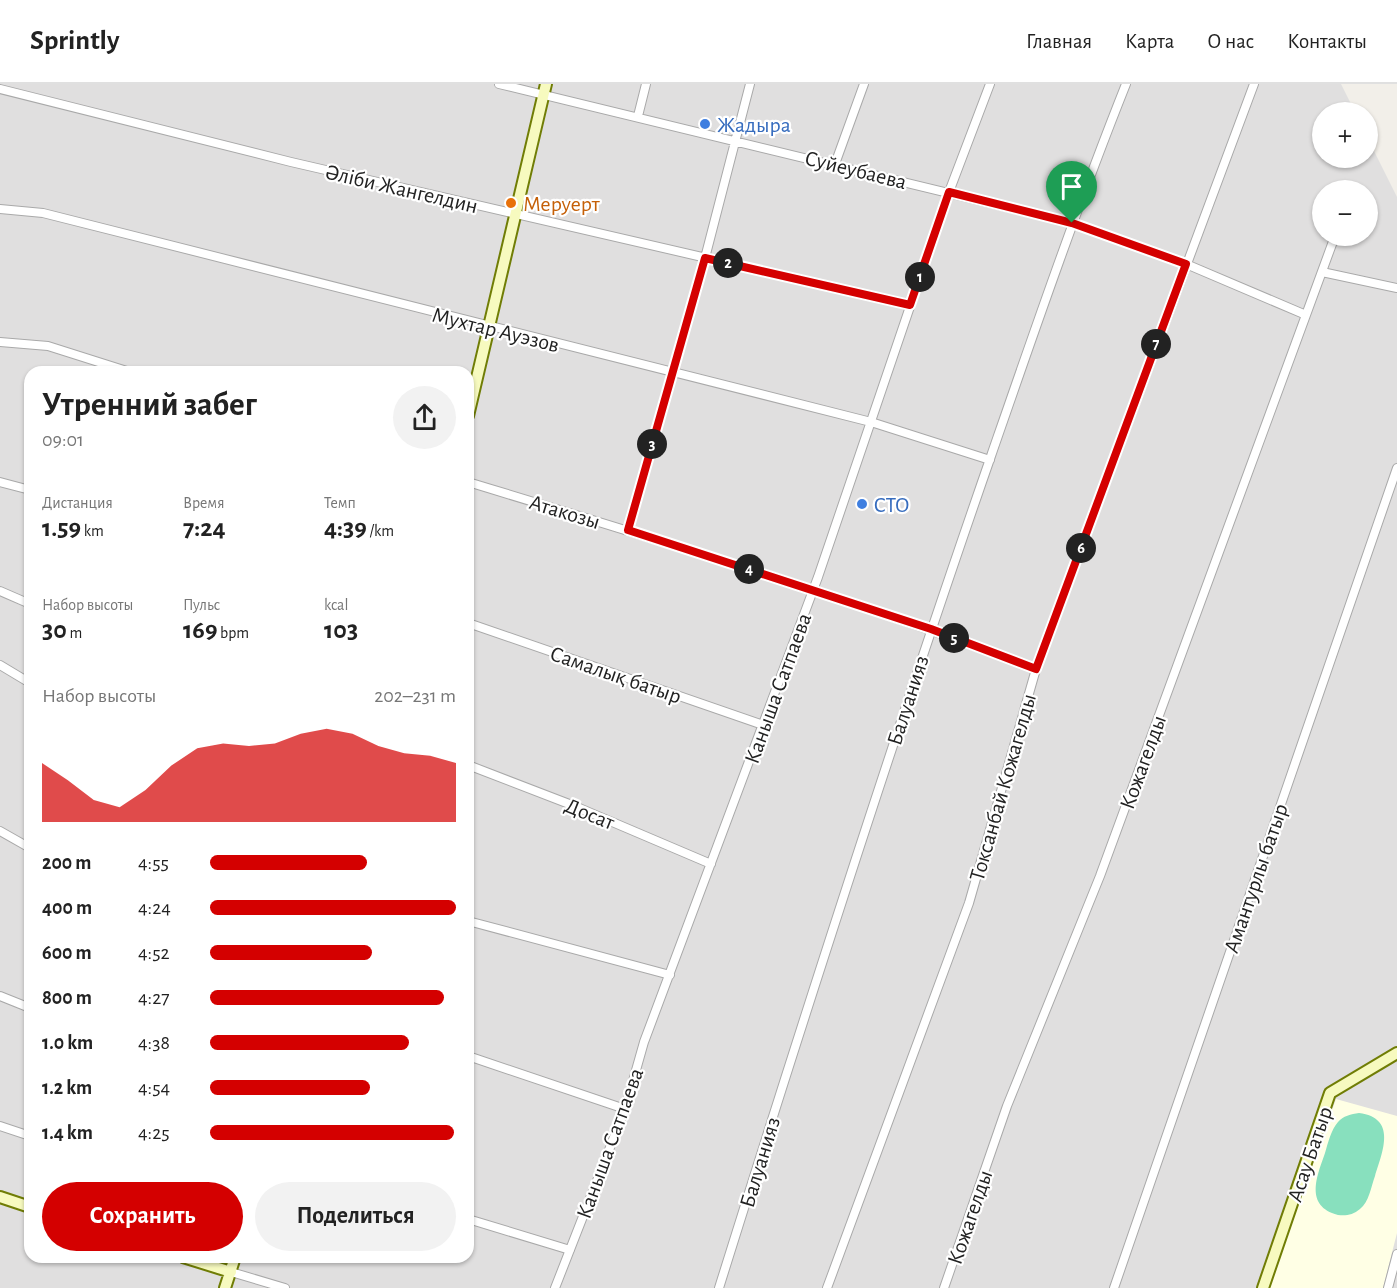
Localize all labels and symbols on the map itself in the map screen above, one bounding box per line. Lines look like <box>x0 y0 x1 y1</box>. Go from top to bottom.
place label: Жадыра <box>717 114 791 136</box>
marker: Жадыра <box>698 117 712 131</box>
street label: Суйеубаева <box>803 147 909 193</box>
street label: Әліби Жангелдин <box>323 161 480 217</box>
pin <box>1046 161 1097 223</box>
place label: Меруерт <box>523 193 601 215</box>
marker: Меруерт <box>504 196 518 210</box>
pin: 2 <box>713 248 743 278</box>
pin: 1 <box>905 262 935 292</box>
street label: Мухтар Ауэзов <box>430 304 562 356</box>
pin: 7 <box>1141 329 1171 359</box>
pin: 3 <box>637 429 667 459</box>
street label: Атакозы <box>527 491 603 533</box>
place label: CTO <box>874 494 909 516</box>
marker: CTO <box>855 497 869 511</box>
pin: 6 <box>1066 533 1096 563</box>
pin: 4 <box>734 554 764 584</box>
street label: Каныша Сатпаева <box>740 610 815 767</box>
pin: 5 <box>939 623 969 653</box>
street label: Самалық батыр <box>547 642 684 708</box>
street label: Балуанияз <box>883 653 933 748</box>
street label: Токсанбай Кожагелды <box>966 691 1040 883</box>
street label: Кожагелды <box>1116 712 1170 812</box>
street label: Досат <box>562 794 619 834</box>
street label: Амантурлы батыр <box>1220 801 1292 956</box>
street label: Каныша Сатпаева <box>572 1065 647 1222</box>
street label: Асау Батыр <box>1283 1104 1336 1205</box>
street label: Балуанияз <box>736 1114 784 1210</box>
street label: Кожагелды <box>944 1167 996 1267</box>

